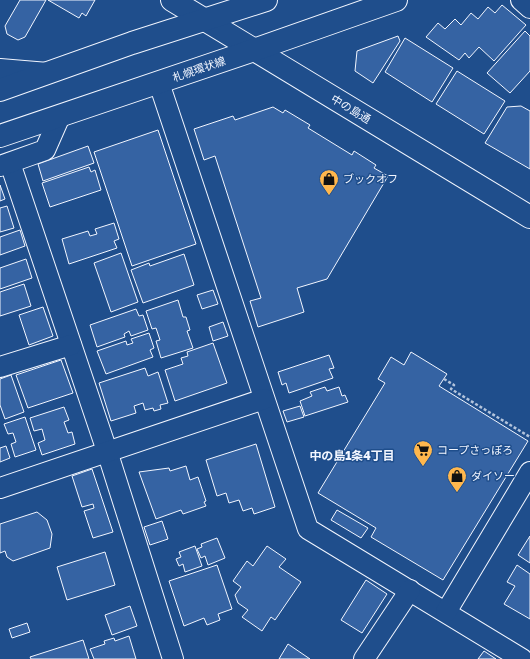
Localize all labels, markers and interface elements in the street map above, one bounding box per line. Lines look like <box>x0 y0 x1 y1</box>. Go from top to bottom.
street label: 札幌環状線 <box>171 53 227 84</box>
street label: 中の島通 <box>329 92 373 125</box>
shop icon: ブックオフ <box>318 168 340 196</box>
place label: ブックオフ <box>343 172 398 185</box>
supermarket icon: コープさっぽろ <box>412 439 434 467</box>
place label: コープさっぽろ <box>437 443 513 456</box>
district label: 中の島1条4丁目 <box>309 448 395 463</box>
shop icon: ダイソー <box>446 465 468 493</box>
place label: ダイソー <box>471 469 515 482</box>

